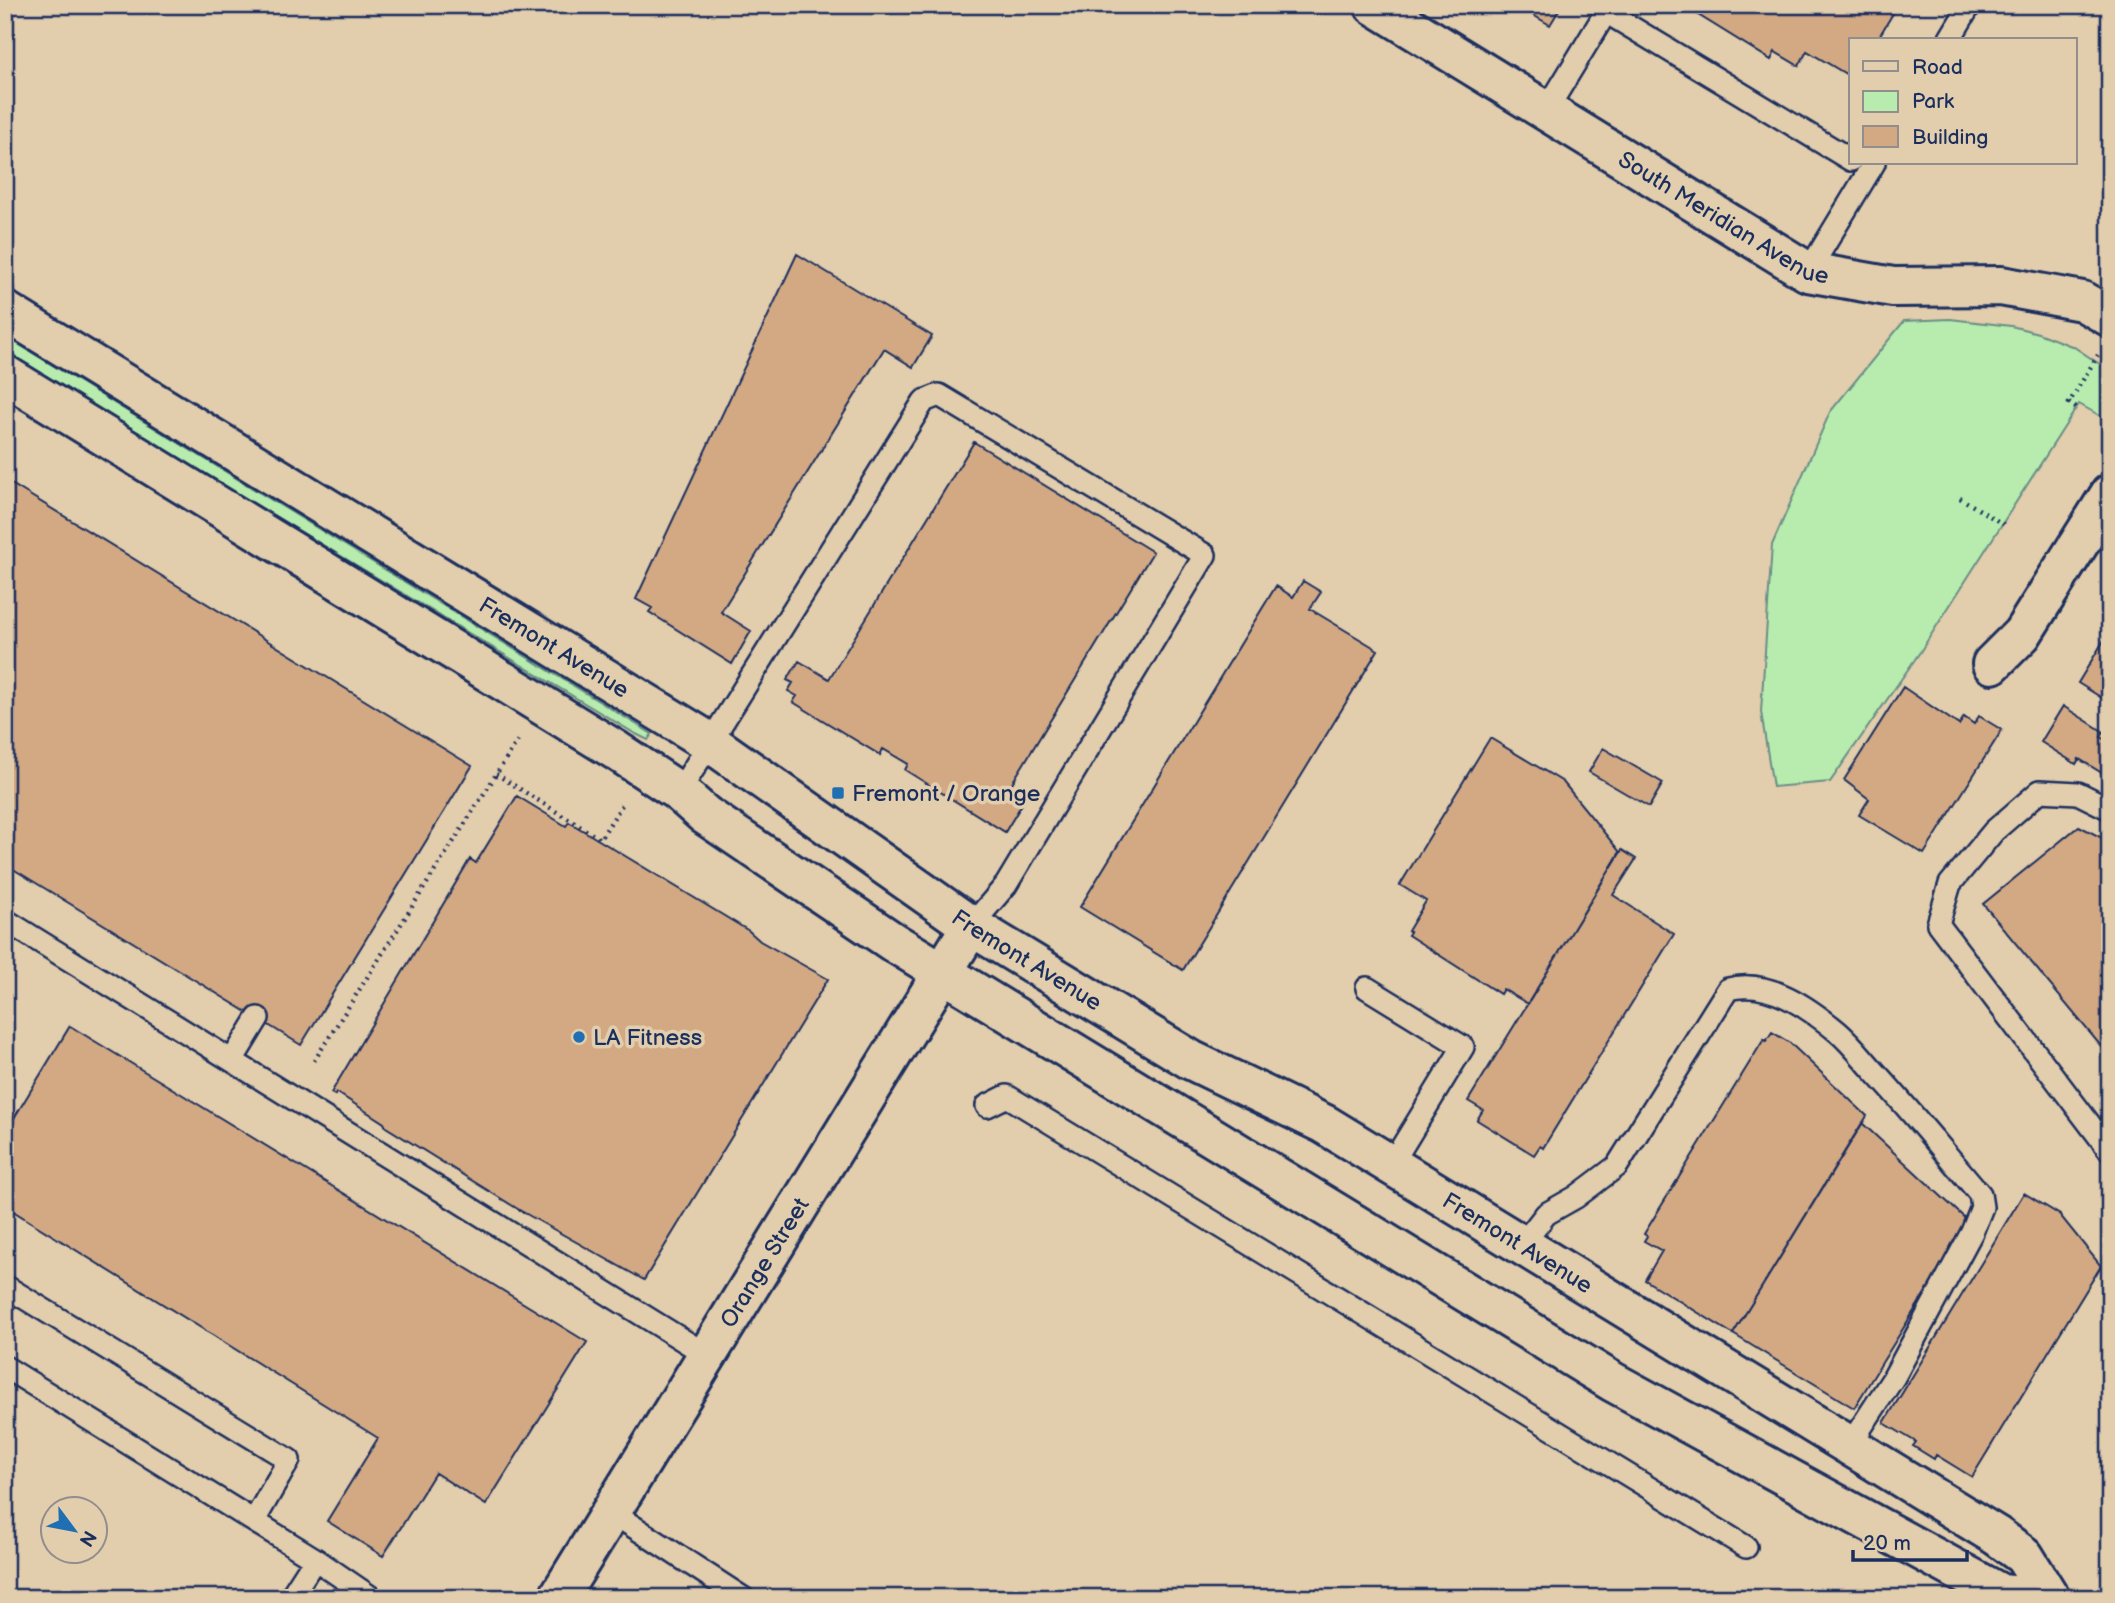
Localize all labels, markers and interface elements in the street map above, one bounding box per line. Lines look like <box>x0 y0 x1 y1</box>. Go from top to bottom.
legend <box>1849 38 2076 164</box>
text: Road <box>1912 55 1963 80</box>
text: Park <box>1912 89 1955 114</box>
text: Building <box>1912 125 1988 150</box>
street label: South Meridian Avenue <box>1613 146 1831 290</box>
street label: Fremont Avenue <box>474 591 634 704</box>
place label: Fremont / Orange <box>852 780 1040 808</box>
marker: Fremont / Orange <box>830 785 846 801</box>
street label: Fremont Avenue <box>946 904 1107 1017</box>
place label: LA Fitness <box>593 1024 702 1052</box>
marker: LA Fitness <box>571 1029 587 1045</box>
street label: Fremont Avenue <box>1437 1187 1597 1300</box>
street label: Orange Street <box>715 1193 816 1333</box>
north arrow <box>38 1494 108 1564</box>
scale bar <box>1853 1519 1966 1563</box>
text: N <box>74 1526 101 1550</box>
text: 20 m <box>1863 1531 1911 1556</box>

